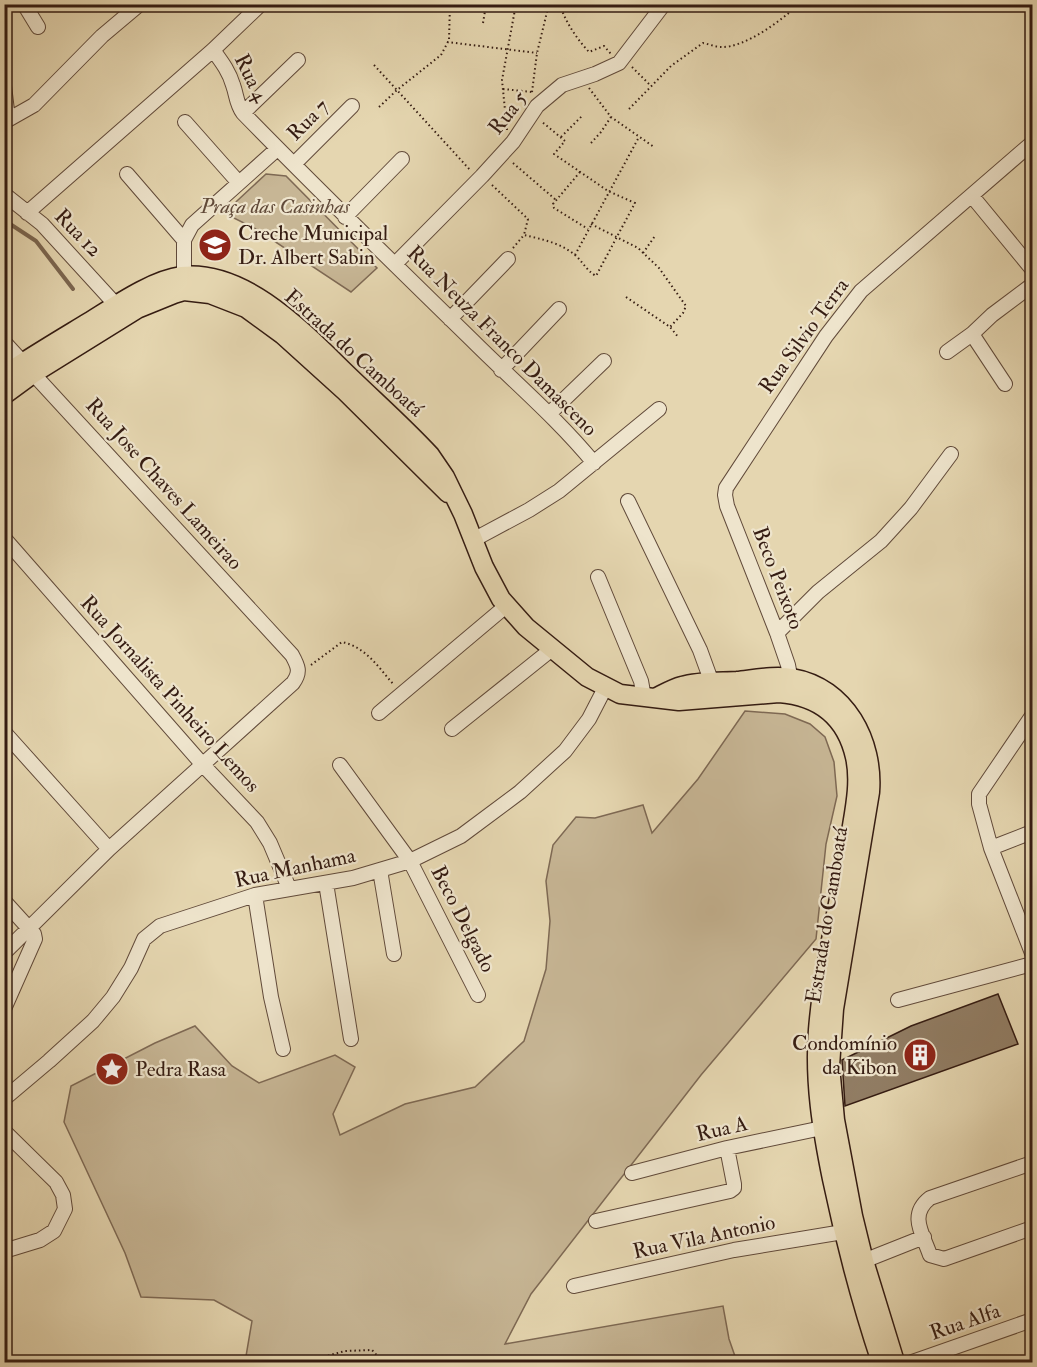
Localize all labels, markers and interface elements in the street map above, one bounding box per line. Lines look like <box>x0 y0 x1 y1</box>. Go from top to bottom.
street label: Rua 4 <box>228 50 275 108</box>
street label: Rua 5 <box>483 85 534 140</box>
street label: Rua 7 <box>281 93 335 147</box>
park label: Praça das Casinhas <box>199 193 351 220</box>
street label: Rua 12 <box>49 203 107 263</box>
place label: Creche Municipal Dr. Albert Sabin <box>238 220 389 271</box>
school or university icon: Creche Municipal Dr. Albert Sabin <box>197 227 233 263</box>
street label: Rua Neuza Franco Damasceno <box>401 240 603 442</box>
street label: Rua Silvio Terra <box>753 273 855 399</box>
street label: Estrada do Camboatá <box>279 283 430 423</box>
street label: Rua Jose Chaves Lameirao <box>80 392 248 576</box>
street label: Beco Peixoto <box>746 523 810 633</box>
street label: Rua Jornalista Pinheiro Lemos <box>74 590 266 798</box>
street label: Estrada do Camboatá <box>800 824 854 1005</box>
street label: Rua Manhama <box>232 842 358 894</box>
street label: Beco Delgado <box>425 861 501 977</box>
place label: Condomínio da Kibon <box>792 1030 897 1081</box>
building icon: Condomínio da Kibon <box>902 1037 938 1073</box>
place icon: Pedra Rasa <box>94 1051 130 1087</box>
place label: Pedra Rasa <box>135 1056 227 1083</box>
street label: Rua A <box>694 1110 750 1148</box>
street label: Rua Vila Antonio <box>630 1209 778 1265</box>
street label: Rua Alfa <box>926 1297 1004 1347</box>

